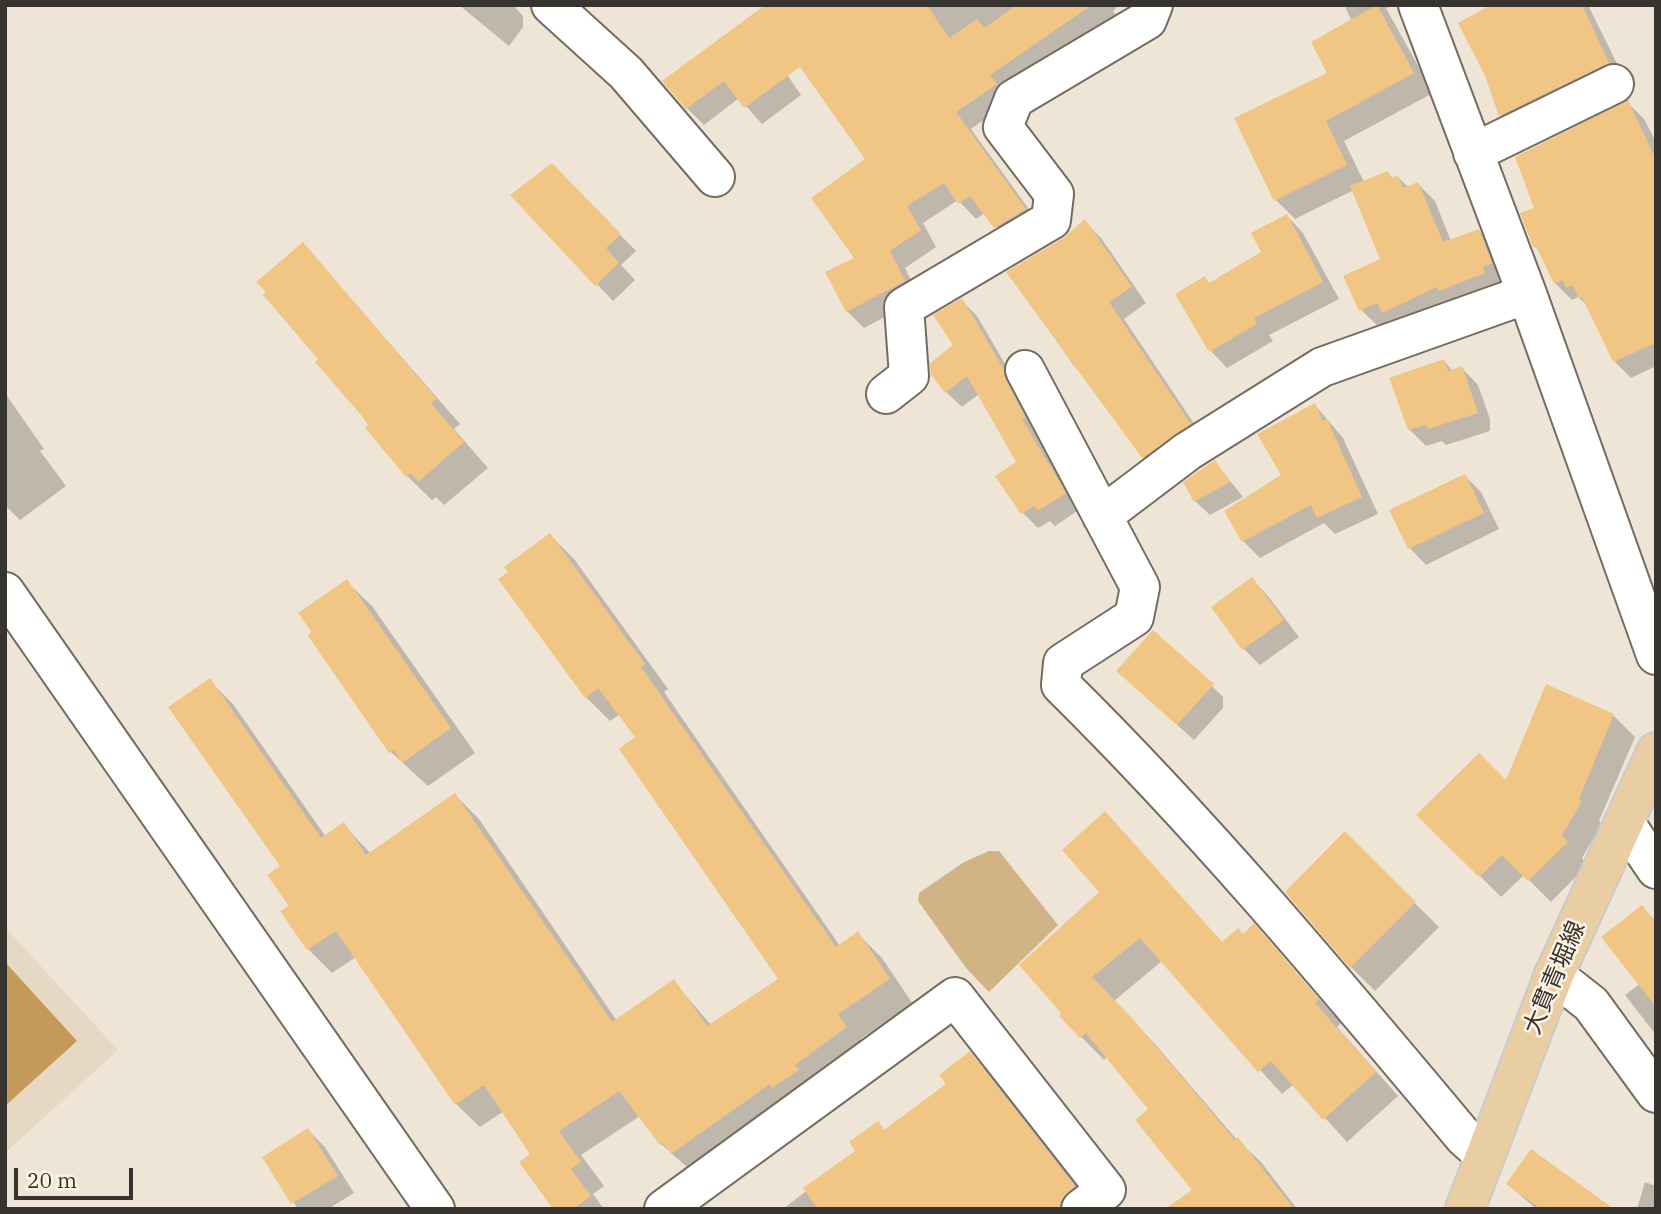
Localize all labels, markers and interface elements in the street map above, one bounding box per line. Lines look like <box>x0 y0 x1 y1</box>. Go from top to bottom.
street label: 大貫青堀線 <box>1518 917 1592 1039</box>
scale bar <box>18 1154 136 1198</box>
text: 20 m <box>27 1166 77 1194</box>

